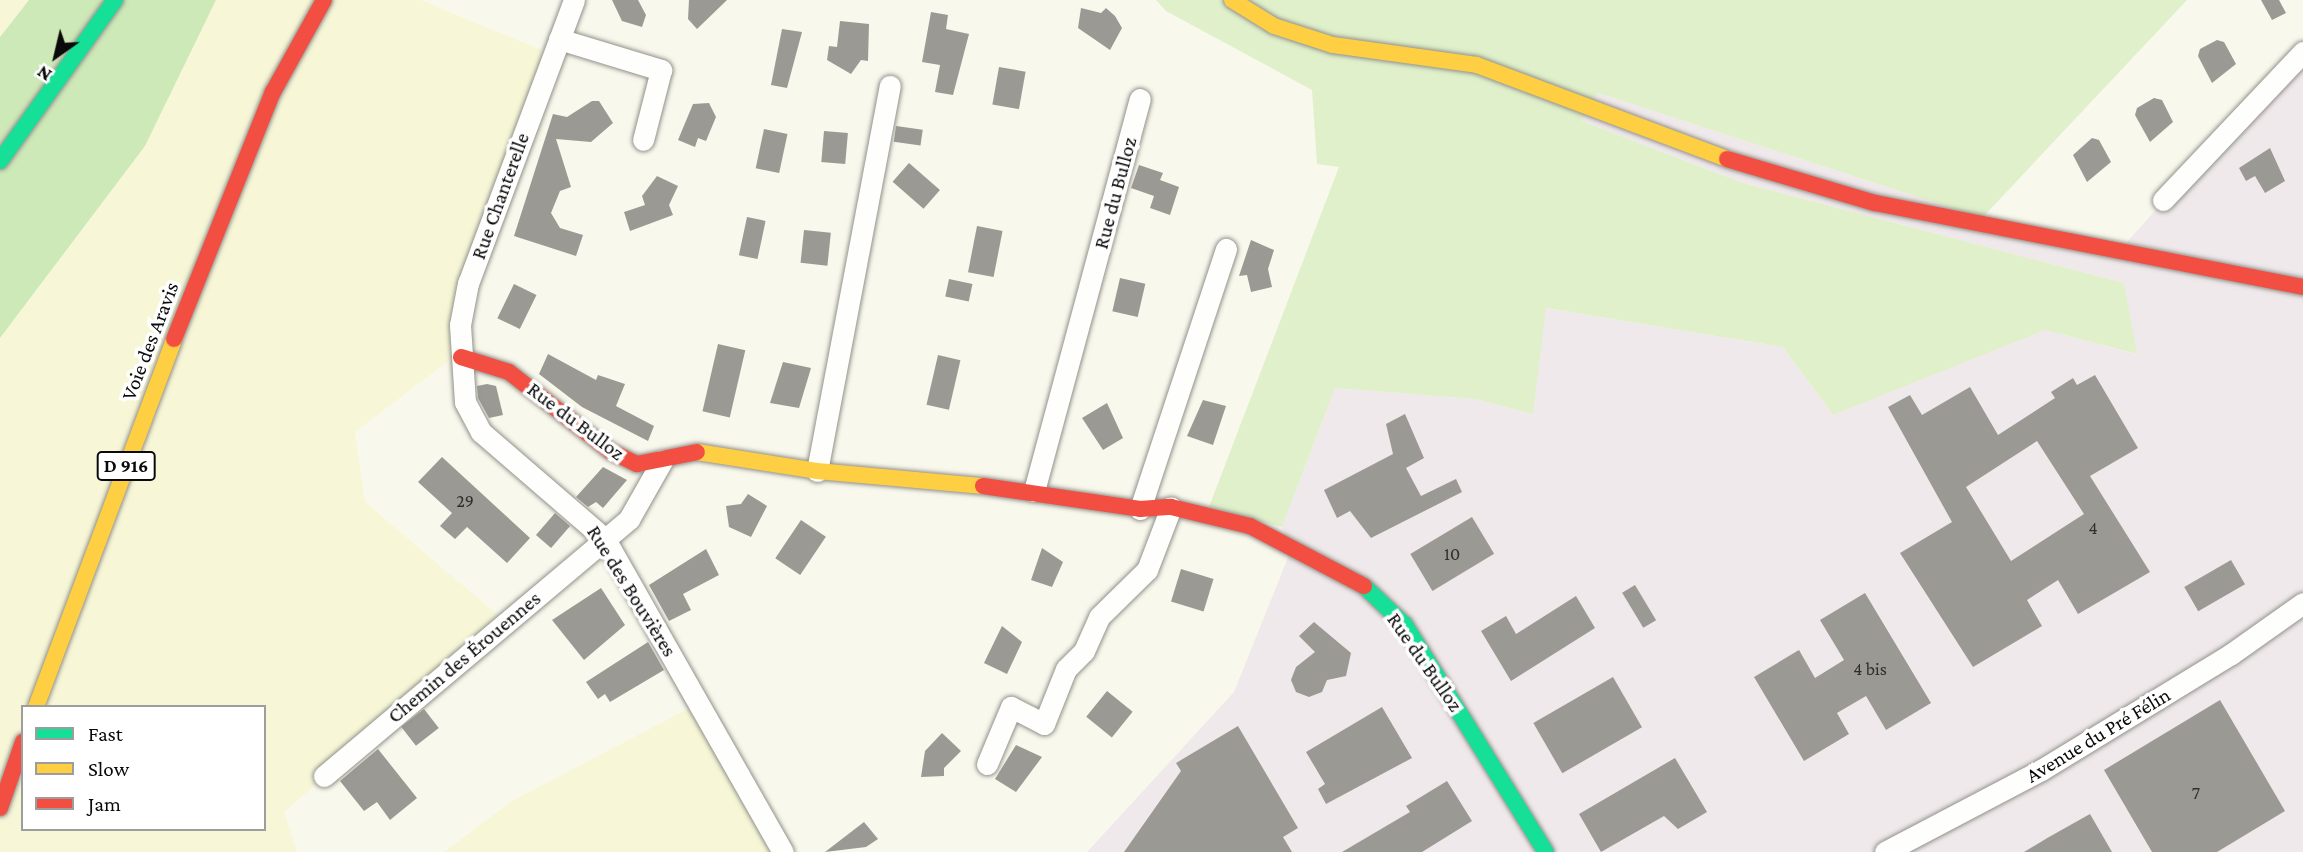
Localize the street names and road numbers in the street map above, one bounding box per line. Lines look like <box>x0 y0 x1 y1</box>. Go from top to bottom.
street label: Rue Chanterelle <box>465 129 535 263</box>
street label: Rue du Bulloz <box>1088 134 1142 252</box>
street label: Voie des Aravis <box>116 278 184 404</box>
street label: Rue du Bulloz <box>523 376 629 466</box>
road number: D 916 <box>96 450 156 481</box>
street label: Rue des Bouvières <box>582 521 682 661</box>
street label: Chemin des Érouennes <box>382 586 546 728</box>
street label: Rue du Bulloz <box>1382 608 1468 716</box>
street label: Avenue du Pré Félin <box>2021 682 2175 788</box>

